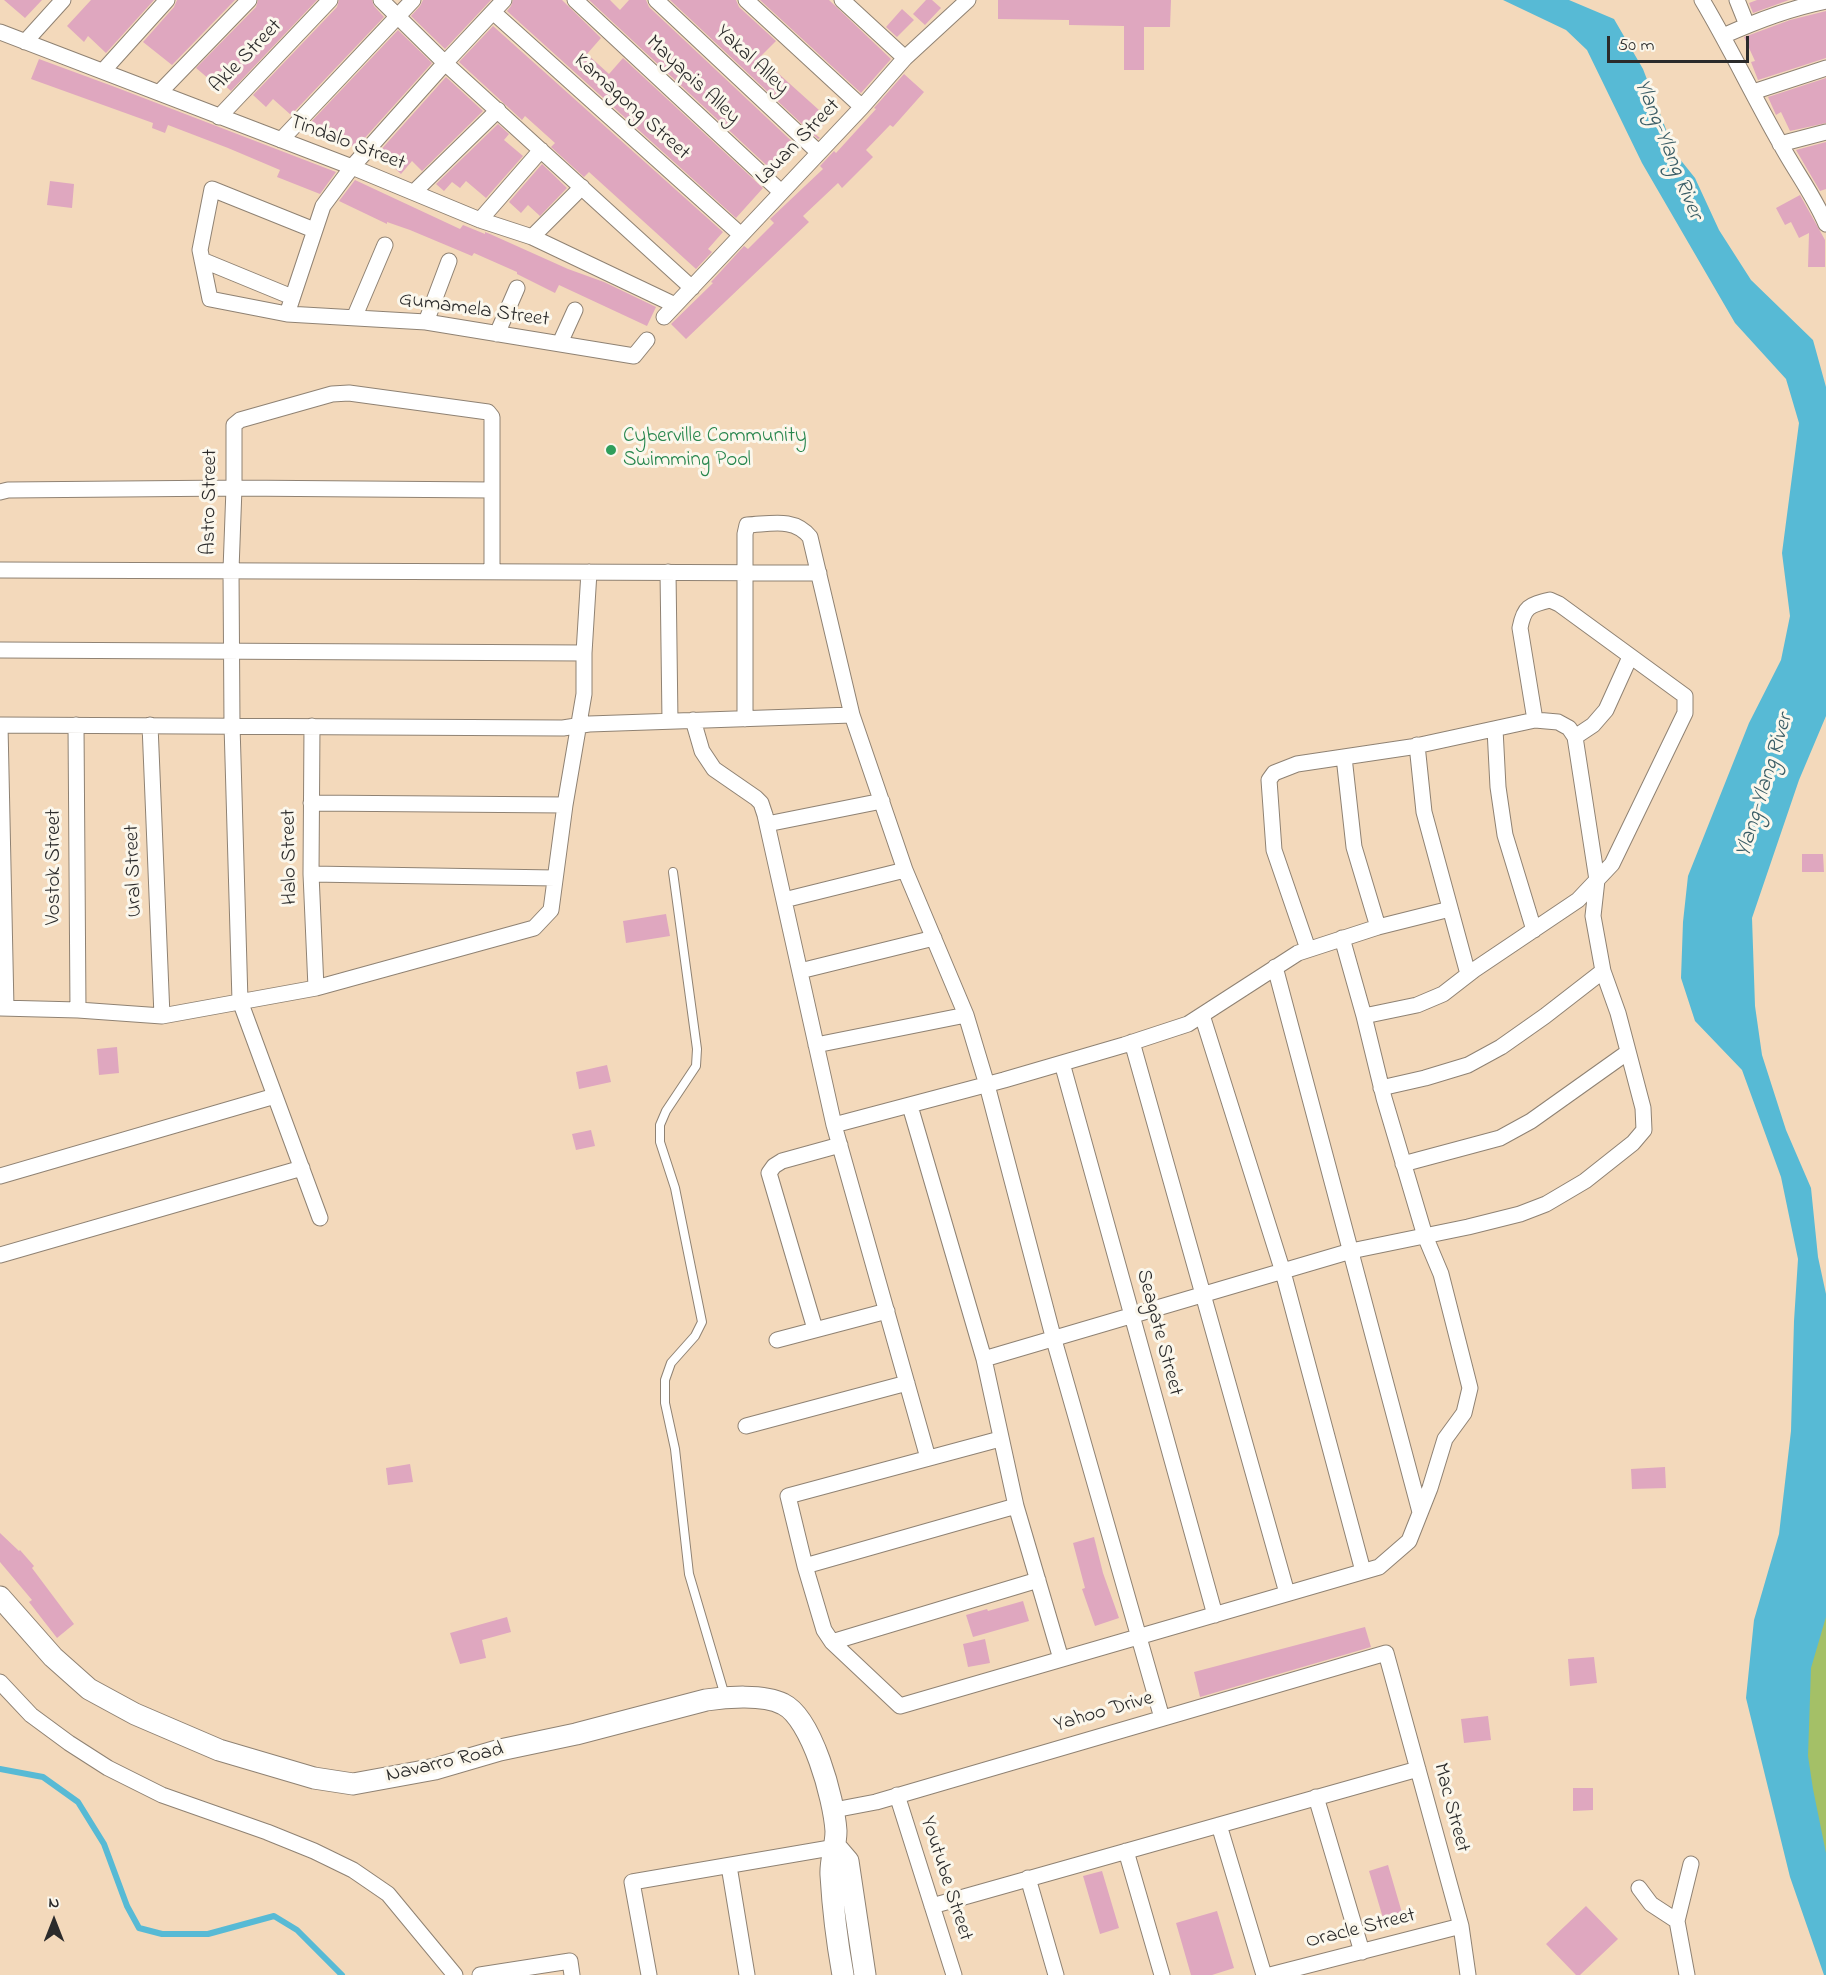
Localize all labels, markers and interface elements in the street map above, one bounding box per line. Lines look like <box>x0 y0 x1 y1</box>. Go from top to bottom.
street label: Akle Street <box>206 15 288 99</box>
street label: Yakal Alley <box>709 21 793 101</box>
scale bar <box>1610 24 1752 62</box>
street label: Mayapis Alley <box>640 31 744 131</box>
text: 50 m <box>1618 33 1655 59</box>
street label: Kamagong Street <box>568 49 694 167</box>
water label: Ylang-Ylang River <box>1627 76 1707 224</box>
street label: Lauan Street <box>751 94 847 192</box>
street label: Tindalo Street <box>286 110 408 178</box>
street label: Gumamela Street <box>397 288 551 334</box>
place label: Cyberville Community Swimming Pool <box>623 425 807 475</box>
marker: Cyberville Community Swimming Pool <box>604 443 618 457</box>
street label: Astro Street <box>197 449 225 555</box>
water label: Ylang-Ylang River <box>1732 711 1800 861</box>
street label: Vostok Street <box>43 809 69 925</box>
street label: Halo Street <box>278 809 304 905</box>
street label: Ural Street <box>121 824 149 918</box>
street label: Seagate Street <box>1129 1267 1187 1399</box>
street label: Yahoo Drive <box>1052 1687 1156 1739</box>
street label: Navarro Road <box>384 1738 506 1790</box>
street label: Mac Street <box>1426 1761 1474 1855</box>
street label: Youtube Street <box>913 1814 977 1944</box>
north arrow <box>24 1891 84 1951</box>
text: N <box>49 1891 59 1915</box>
street label: Oracle Street <box>1304 1904 1418 1956</box>

